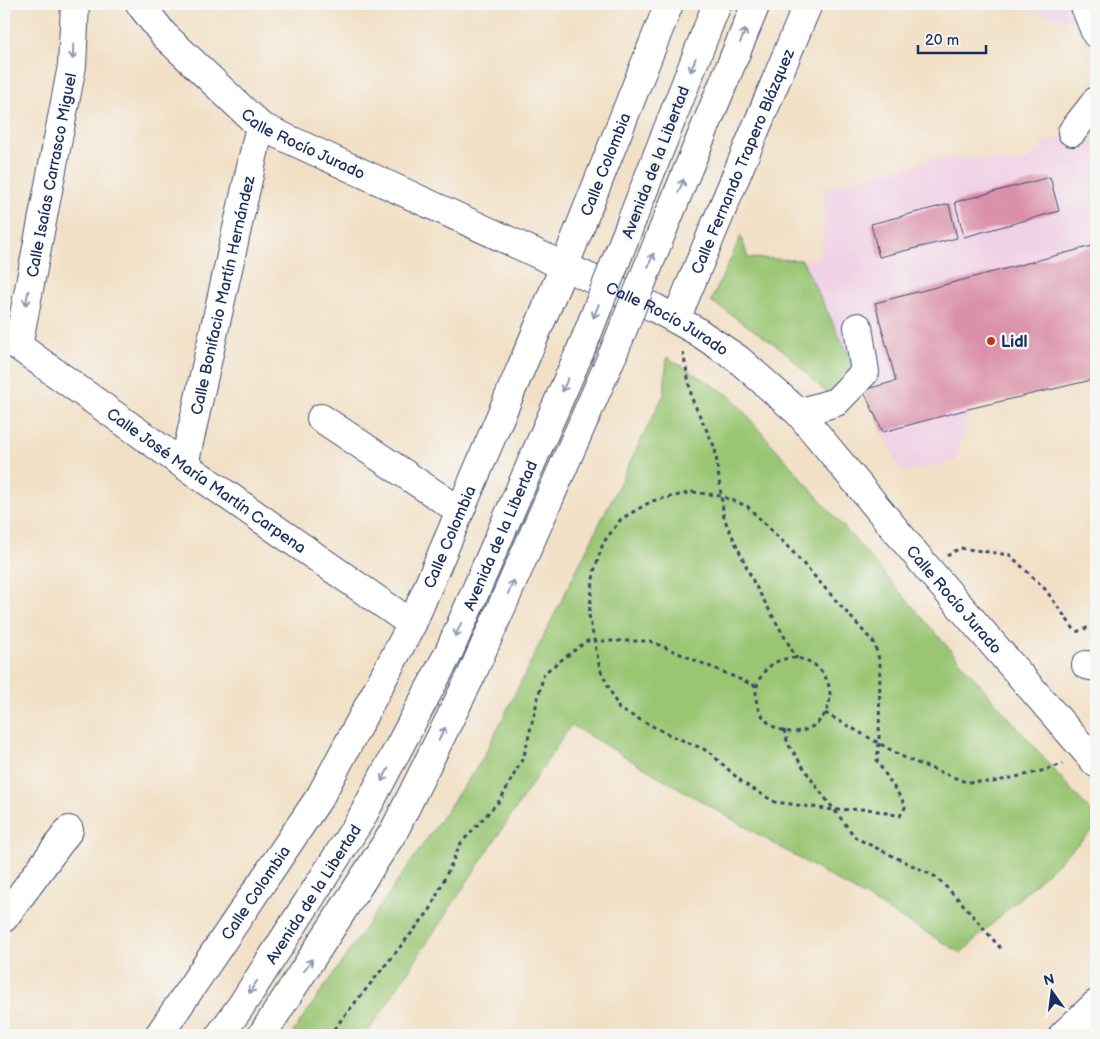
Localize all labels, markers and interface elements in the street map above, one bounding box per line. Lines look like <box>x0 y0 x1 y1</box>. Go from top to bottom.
scale bar <box>918 22 985 54</box>
one-way arrow <box>739 29 748 44</box>
text: 20 m <box>925 31 959 50</box>
one-way arrow <box>68 44 77 60</box>
street label: Calle Fernando Trapero Blázquez <box>688 46 799 277</box>
one-way arrow <box>687 58 696 73</box>
street label: Calle Isaías Carrasco Miguel <box>23 72 81 279</box>
street label: Avenida de la Libertad <box>619 84 694 241</box>
street label: Calle Rocío Jurado <box>237 105 368 184</box>
street label: Calle Colombia <box>577 110 636 219</box>
street label: Calle Bonifacio Martín Hernández <box>188 174 260 417</box>
one-way arrow <box>677 179 686 194</box>
one-way arrow <box>646 253 656 268</box>
street label: Calle Rocío Jurado <box>602 279 731 361</box>
one-way arrow <box>22 290 32 306</box>
one-way arrow <box>591 303 600 319</box>
place label: Lidl <box>1001 333 1028 352</box>
marker: Lidl <box>985 335 997 347</box>
one-way arrow <box>560 377 570 392</box>
street label: Calle José María Martín Carpena <box>103 405 309 558</box>
street label: Avenida de la Libertad <box>460 458 542 614</box>
street label: Calle Colombia <box>420 483 481 592</box>
street label: Calle Rocío Jurado <box>902 542 1005 658</box>
one-way arrow <box>506 580 516 595</box>
one-way arrow <box>453 622 463 637</box>
one-way arrow <box>437 727 447 742</box>
one-way arrow <box>380 767 390 782</box>
street label: Avenida de la Libertad <box>263 822 366 968</box>
street label: Calle Colombia <box>218 843 295 944</box>
one-way arrow <box>303 959 313 973</box>
north arrow <box>1028 966 1078 1016</box>
text: N <box>1042 970 1056 989</box>
one-way arrow <box>247 980 258 994</box>

